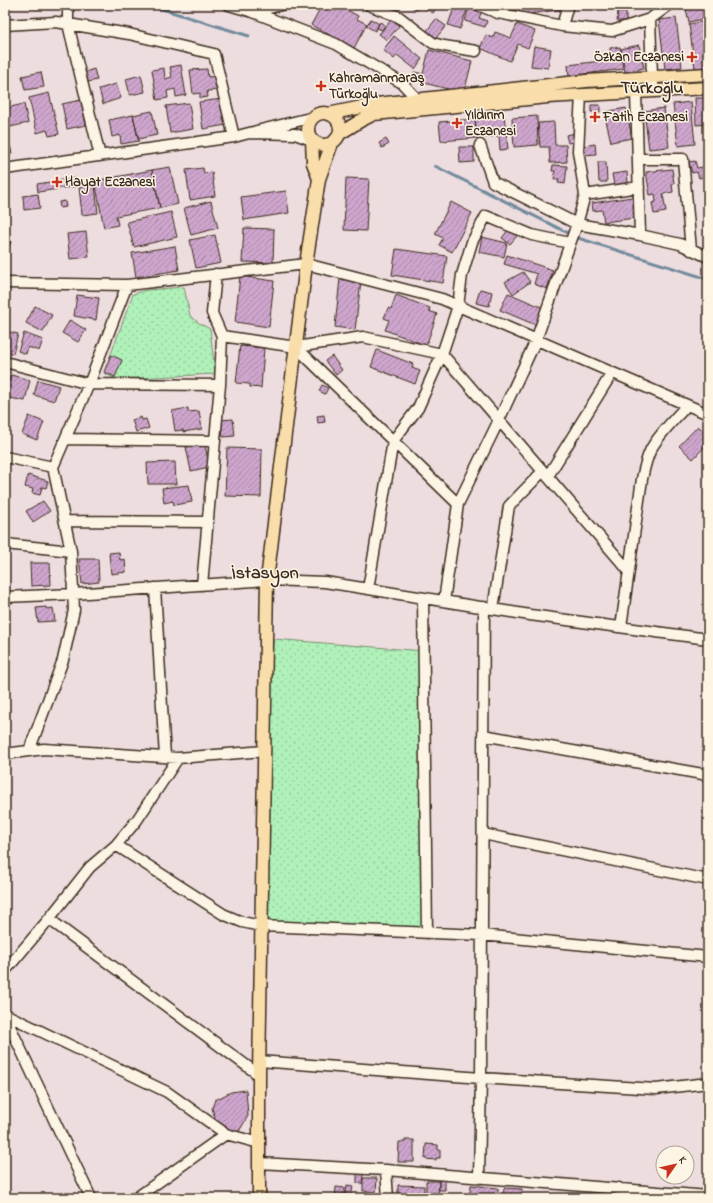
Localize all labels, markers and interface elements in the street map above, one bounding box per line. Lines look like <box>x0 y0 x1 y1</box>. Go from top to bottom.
place label: Özkan Eczanesi <box>594 47 684 68</box>
marker: Özkan Eczanesi <box>687 52 697 62</box>
place label: Kahramanmaraş Türkoğlu <box>329 68 425 107</box>
district label: Türkoğlu <box>621 76 683 103</box>
marker: Kahramanmaraş Türkoğlu <box>316 81 326 91</box>
place label: Yıldırım Eczanesi <box>464 105 516 142</box>
place label: Fatih Eczanesi <box>602 107 688 128</box>
marker: Fatih Eczanesi <box>590 112 600 122</box>
marker: Yıldırım Eczanesi <box>452 118 462 128</box>
place label: Hayat Eczanesi <box>65 172 156 195</box>
marker: Hayat Eczanesi <box>52 177 62 187</box>
district label: İstasyon <box>231 561 299 588</box>
north arrow <box>655 1145 695 1185</box>
text: K <box>674 1153 691 1167</box>

